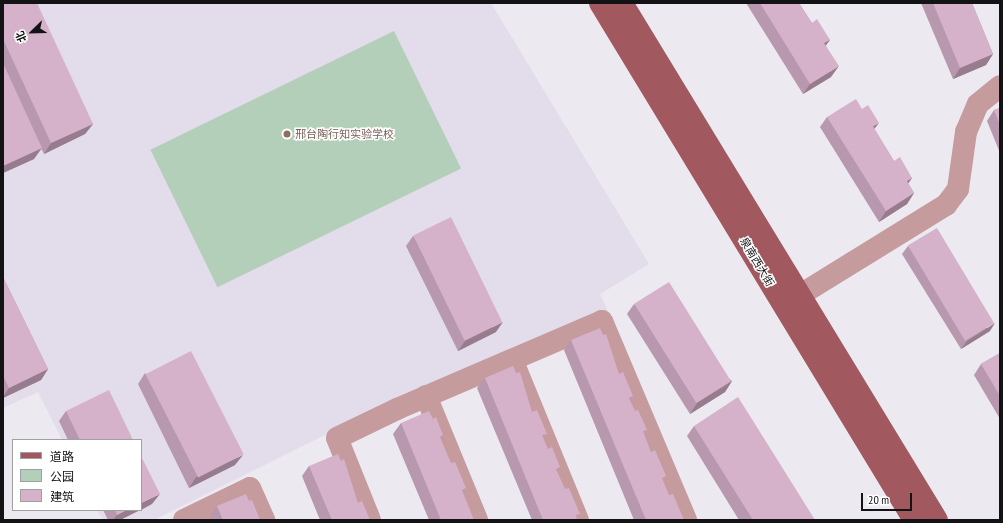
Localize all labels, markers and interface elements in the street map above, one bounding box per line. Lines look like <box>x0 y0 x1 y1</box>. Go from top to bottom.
north arrow <box>12 12 52 52</box>
text: 北 <box>12 29 30 44</box>
place label: 邢台陶行知实验学校 <box>295 127 394 141</box>
marker: 邢台陶行知实验学校 <box>282 129 292 139</box>
street label: 泉南西大街 <box>737 235 777 289</box>
legend <box>12 439 142 511</box>
text: 道路 <box>50 449 74 464</box>
text: 公园 <box>50 469 74 484</box>
scale bar <box>863 485 914 511</box>
text: 建筑 <box>50 489 74 504</box>
text: 20 m <box>868 492 889 507</box>

